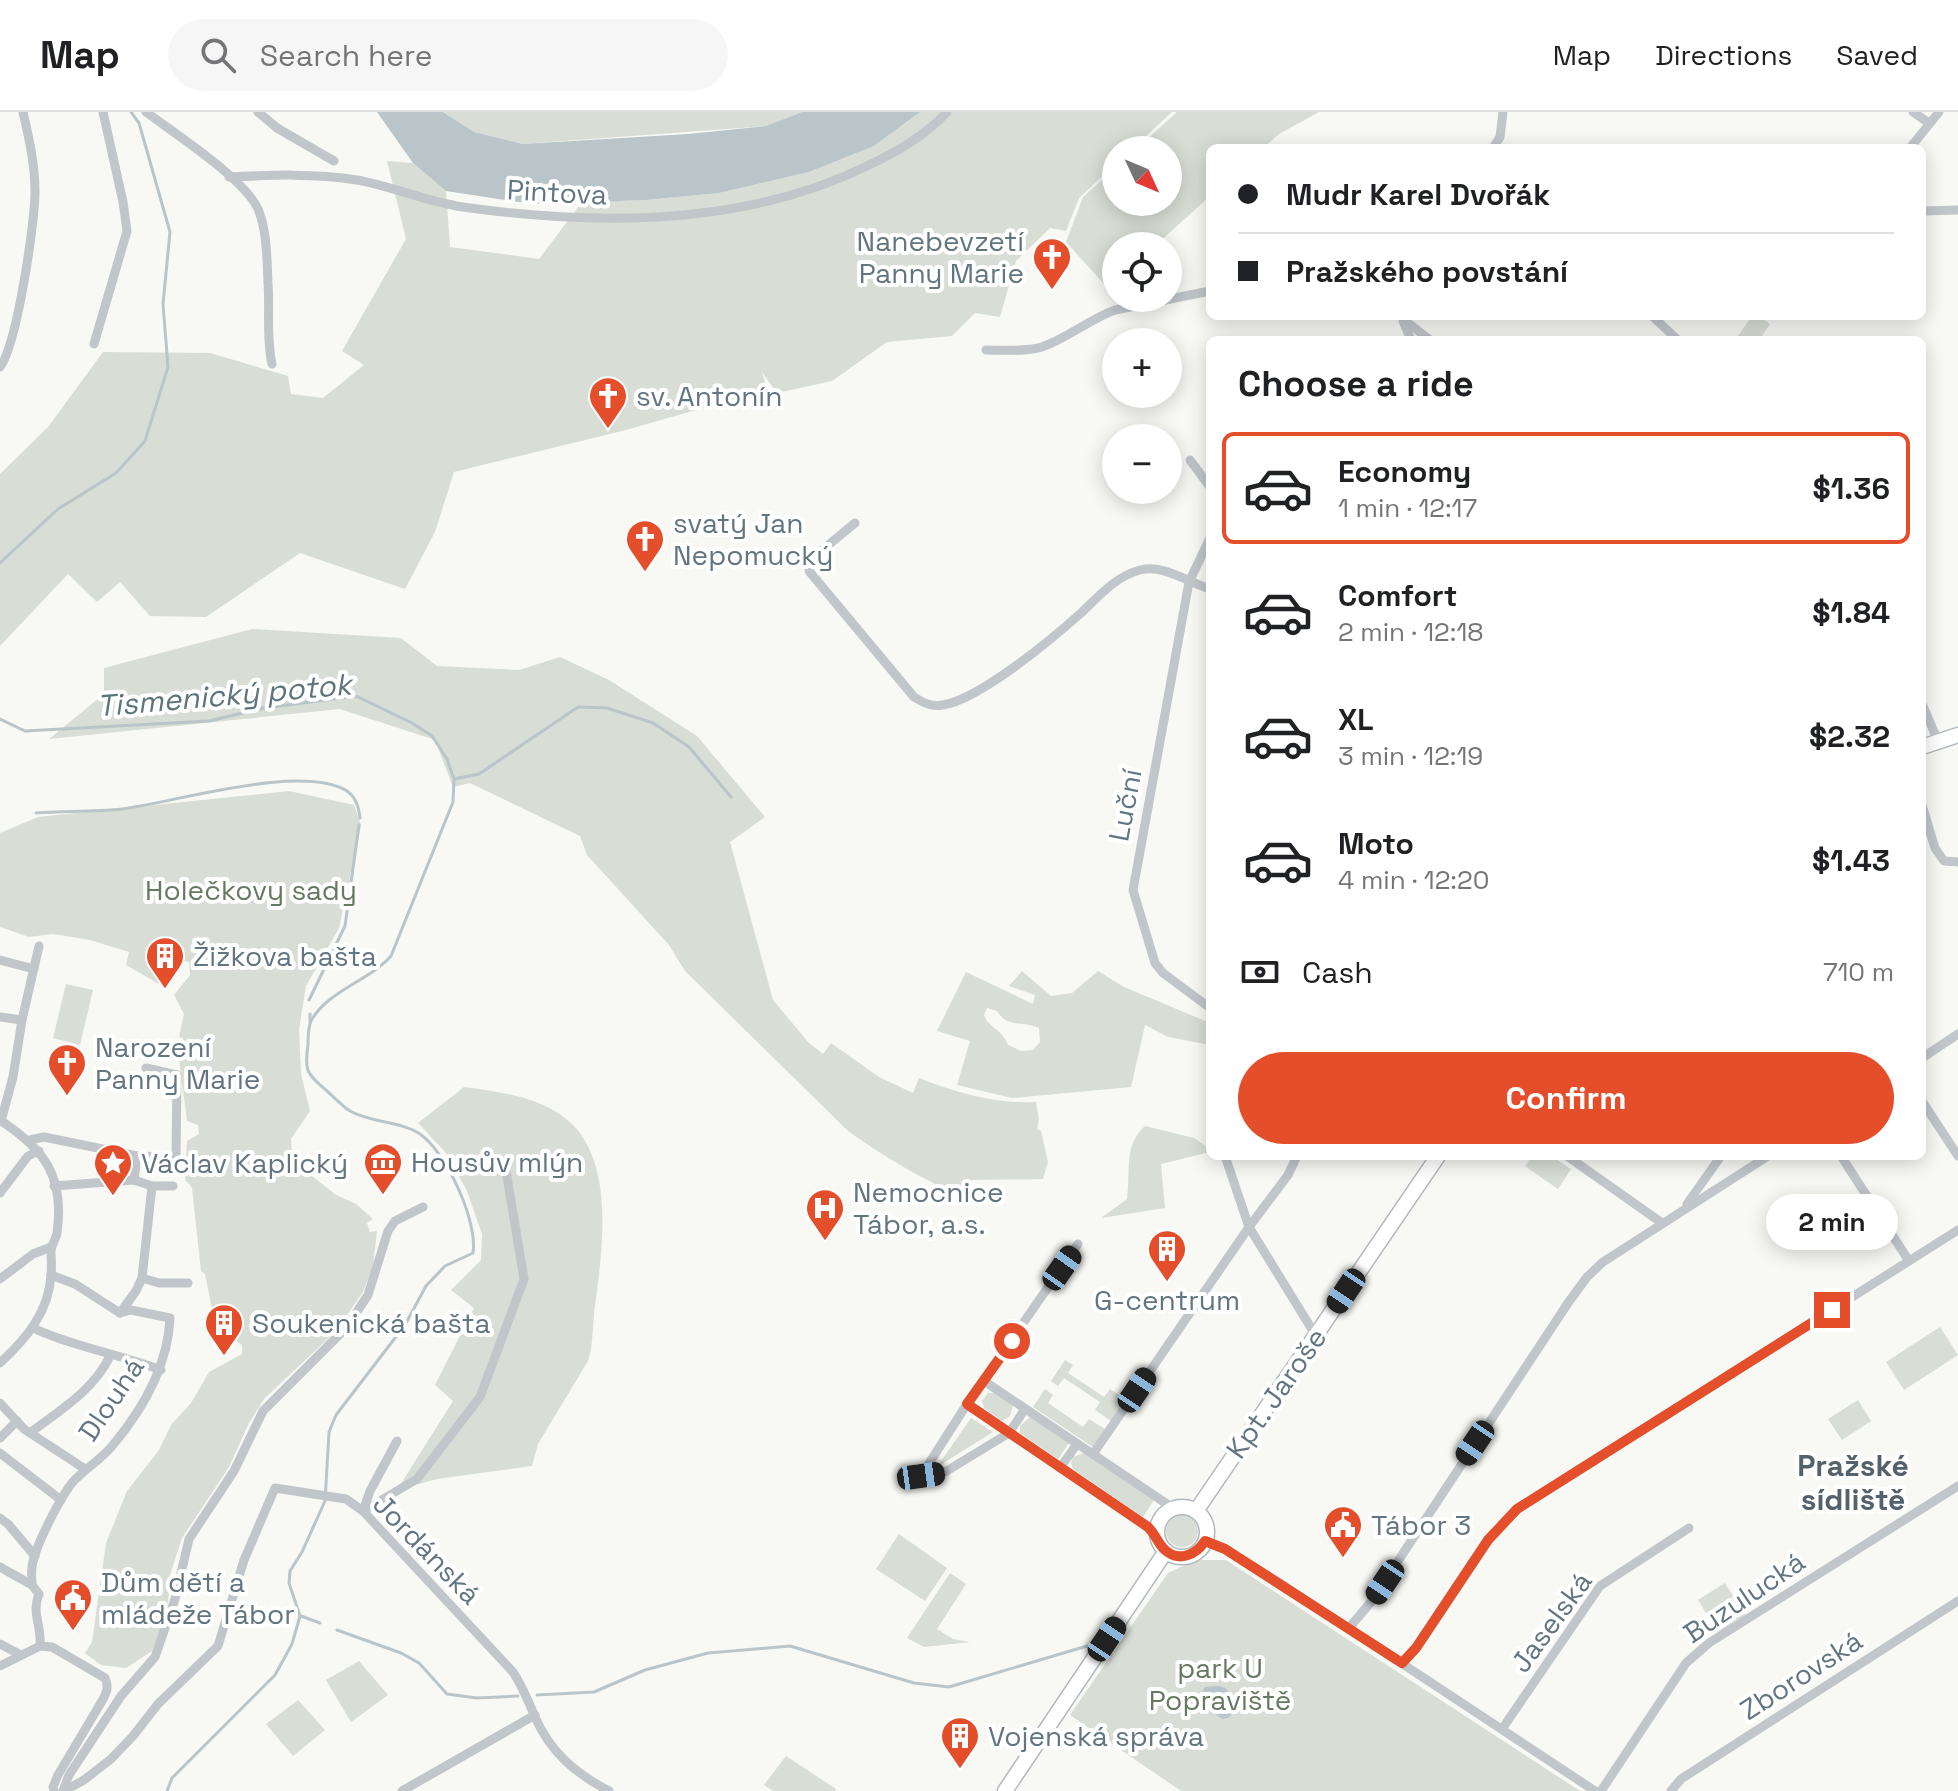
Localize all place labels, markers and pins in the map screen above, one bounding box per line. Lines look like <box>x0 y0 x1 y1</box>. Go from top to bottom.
place label: Nanebevzetí Panny Marie <box>857 223 1024 291</box>
church icon: Nanebevzetí Panny Marie <box>1031 236 1073 291</box>
church icon: sv. Antonín <box>587 375 629 430</box>
place label: sv. Antonín <box>636 378 782 414</box>
place label: svatý Jan Nepomucký <box>673 505 833 573</box>
church icon: svatý Jan Nepomucký <box>624 518 666 573</box>
building icon: Žižkova bašta <box>144 935 186 990</box>
place label: Žižkova bašta <box>193 938 377 974</box>
place label: Narození Panny Marie <box>95 1029 260 1097</box>
church icon: Narození Panny Marie <box>46 1042 88 1097</box>
museum icon: Housův mlýn <box>362 1141 404 1196</box>
place icon: Václav Kaplický <box>92 1142 134 1197</box>
place label: Housův mlýn <box>411 1144 583 1180</box>
place label: Václav Kaplický <box>141 1145 348 1181</box>
place label: Nemocnice Tábor, a.s. <box>853 1174 1004 1242</box>
hospital icon: Nemocnice Tábor, a.s. <box>804 1187 846 1242</box>
building icon: G-centrum <box>1146 1228 1188 1283</box>
place label: G-centrum <box>1094 1282 1240 1318</box>
building icon: Soukenická bašta <box>203 1302 245 1357</box>
place label: Soukenická bašta <box>252 1305 491 1341</box>
public building icon: Tábor 3 <box>1322 1504 1364 1559</box>
place label: Tábor 3 <box>1371 1507 1471 1543</box>
place label: Dům dětí a mládeže Tábor <box>101 1564 295 1632</box>
public building icon: Dům dětí a mládeže Tábor <box>52 1577 94 1632</box>
building icon: Vojenská správa <box>939 1715 981 1770</box>
place label: Vojenská správa <box>988 1718 1204 1754</box>

